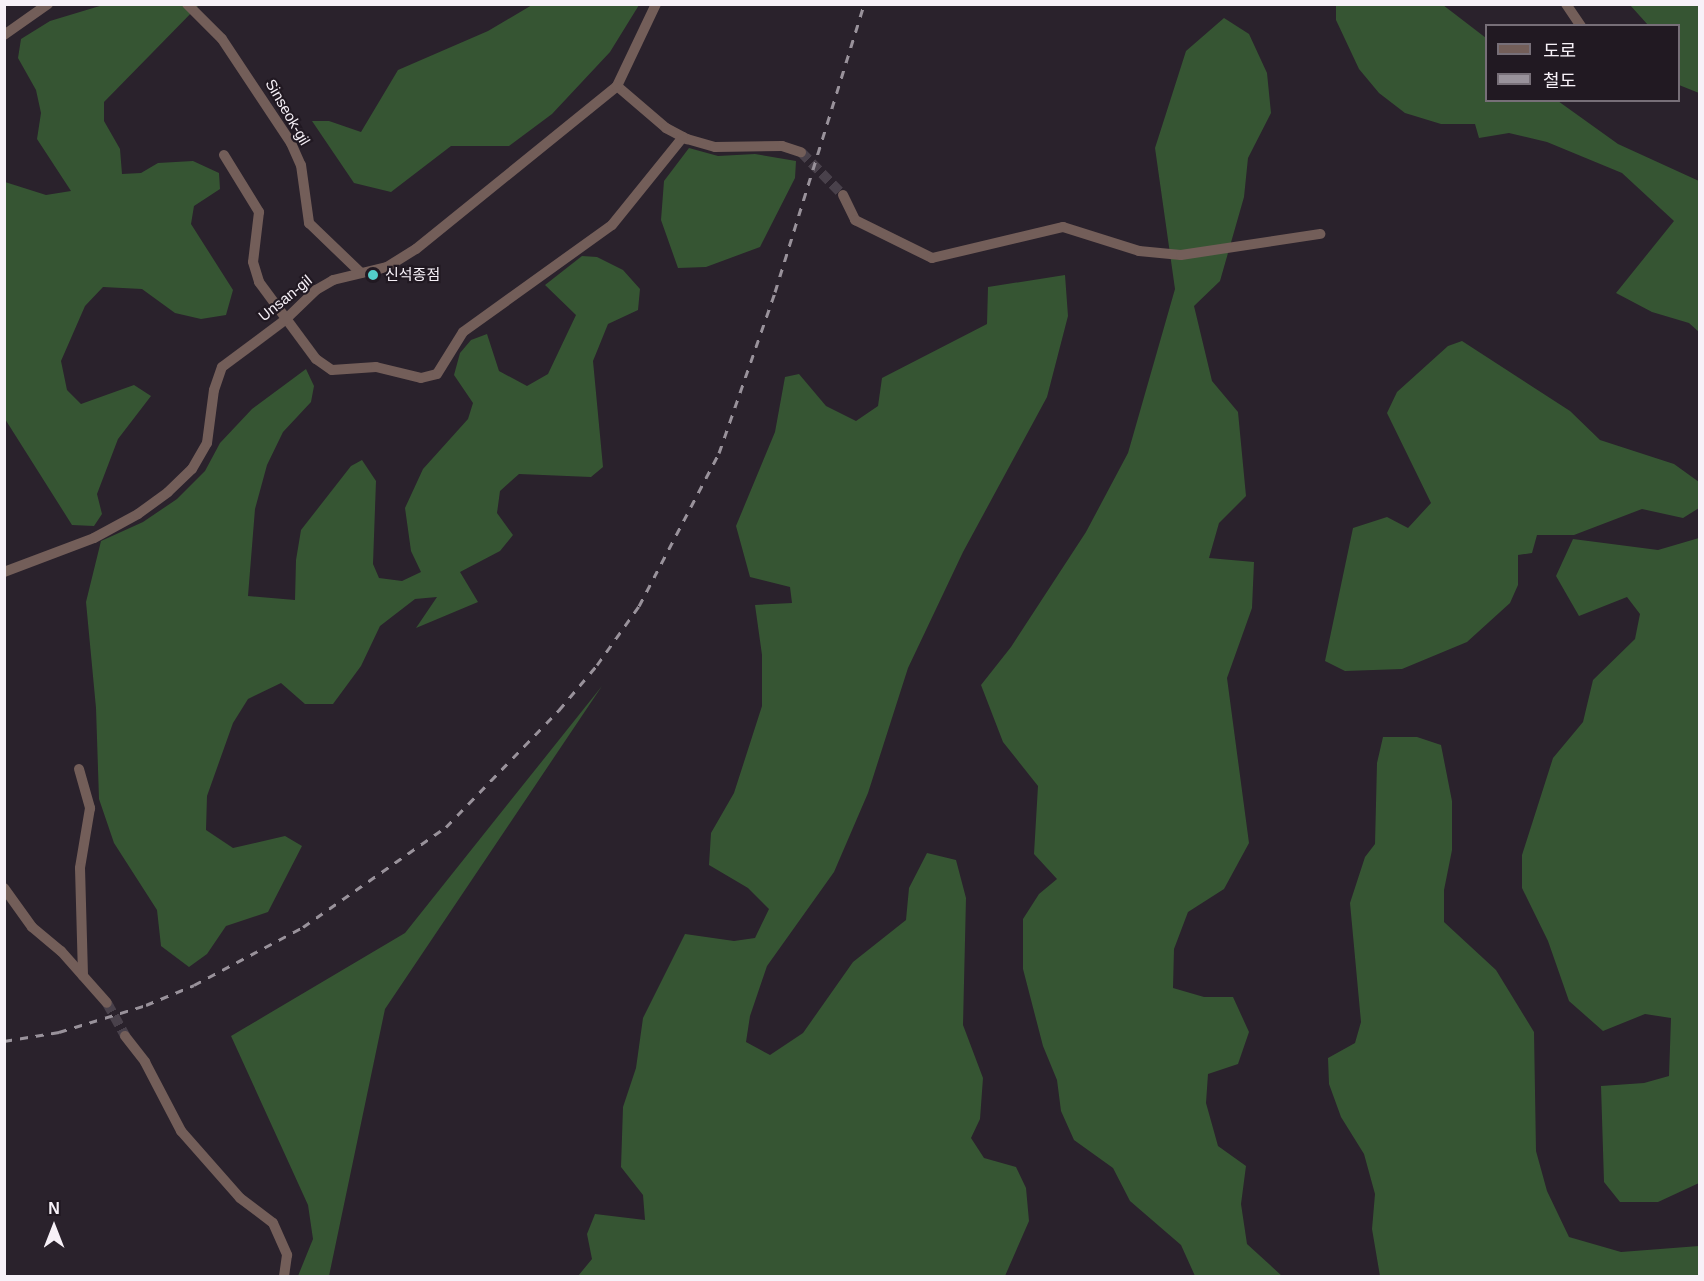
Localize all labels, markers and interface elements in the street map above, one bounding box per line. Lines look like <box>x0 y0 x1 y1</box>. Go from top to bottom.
legend <box>1485 24 1680 102</box>
text: 도로 <box>1543 41 1576 61</box>
text: 철도 <box>1543 71 1576 91</box>
street label: Sinseok-gil <box>262 76 314 148</box>
place label: 신석종점 <box>385 266 440 284</box>
marker: 신석종점 <box>366 268 380 282</box>
street label: Unsan-gil <box>255 271 315 325</box>
north arrow <box>24 1197 84 1257</box>
text: N <box>48 1200 60 1217</box>

